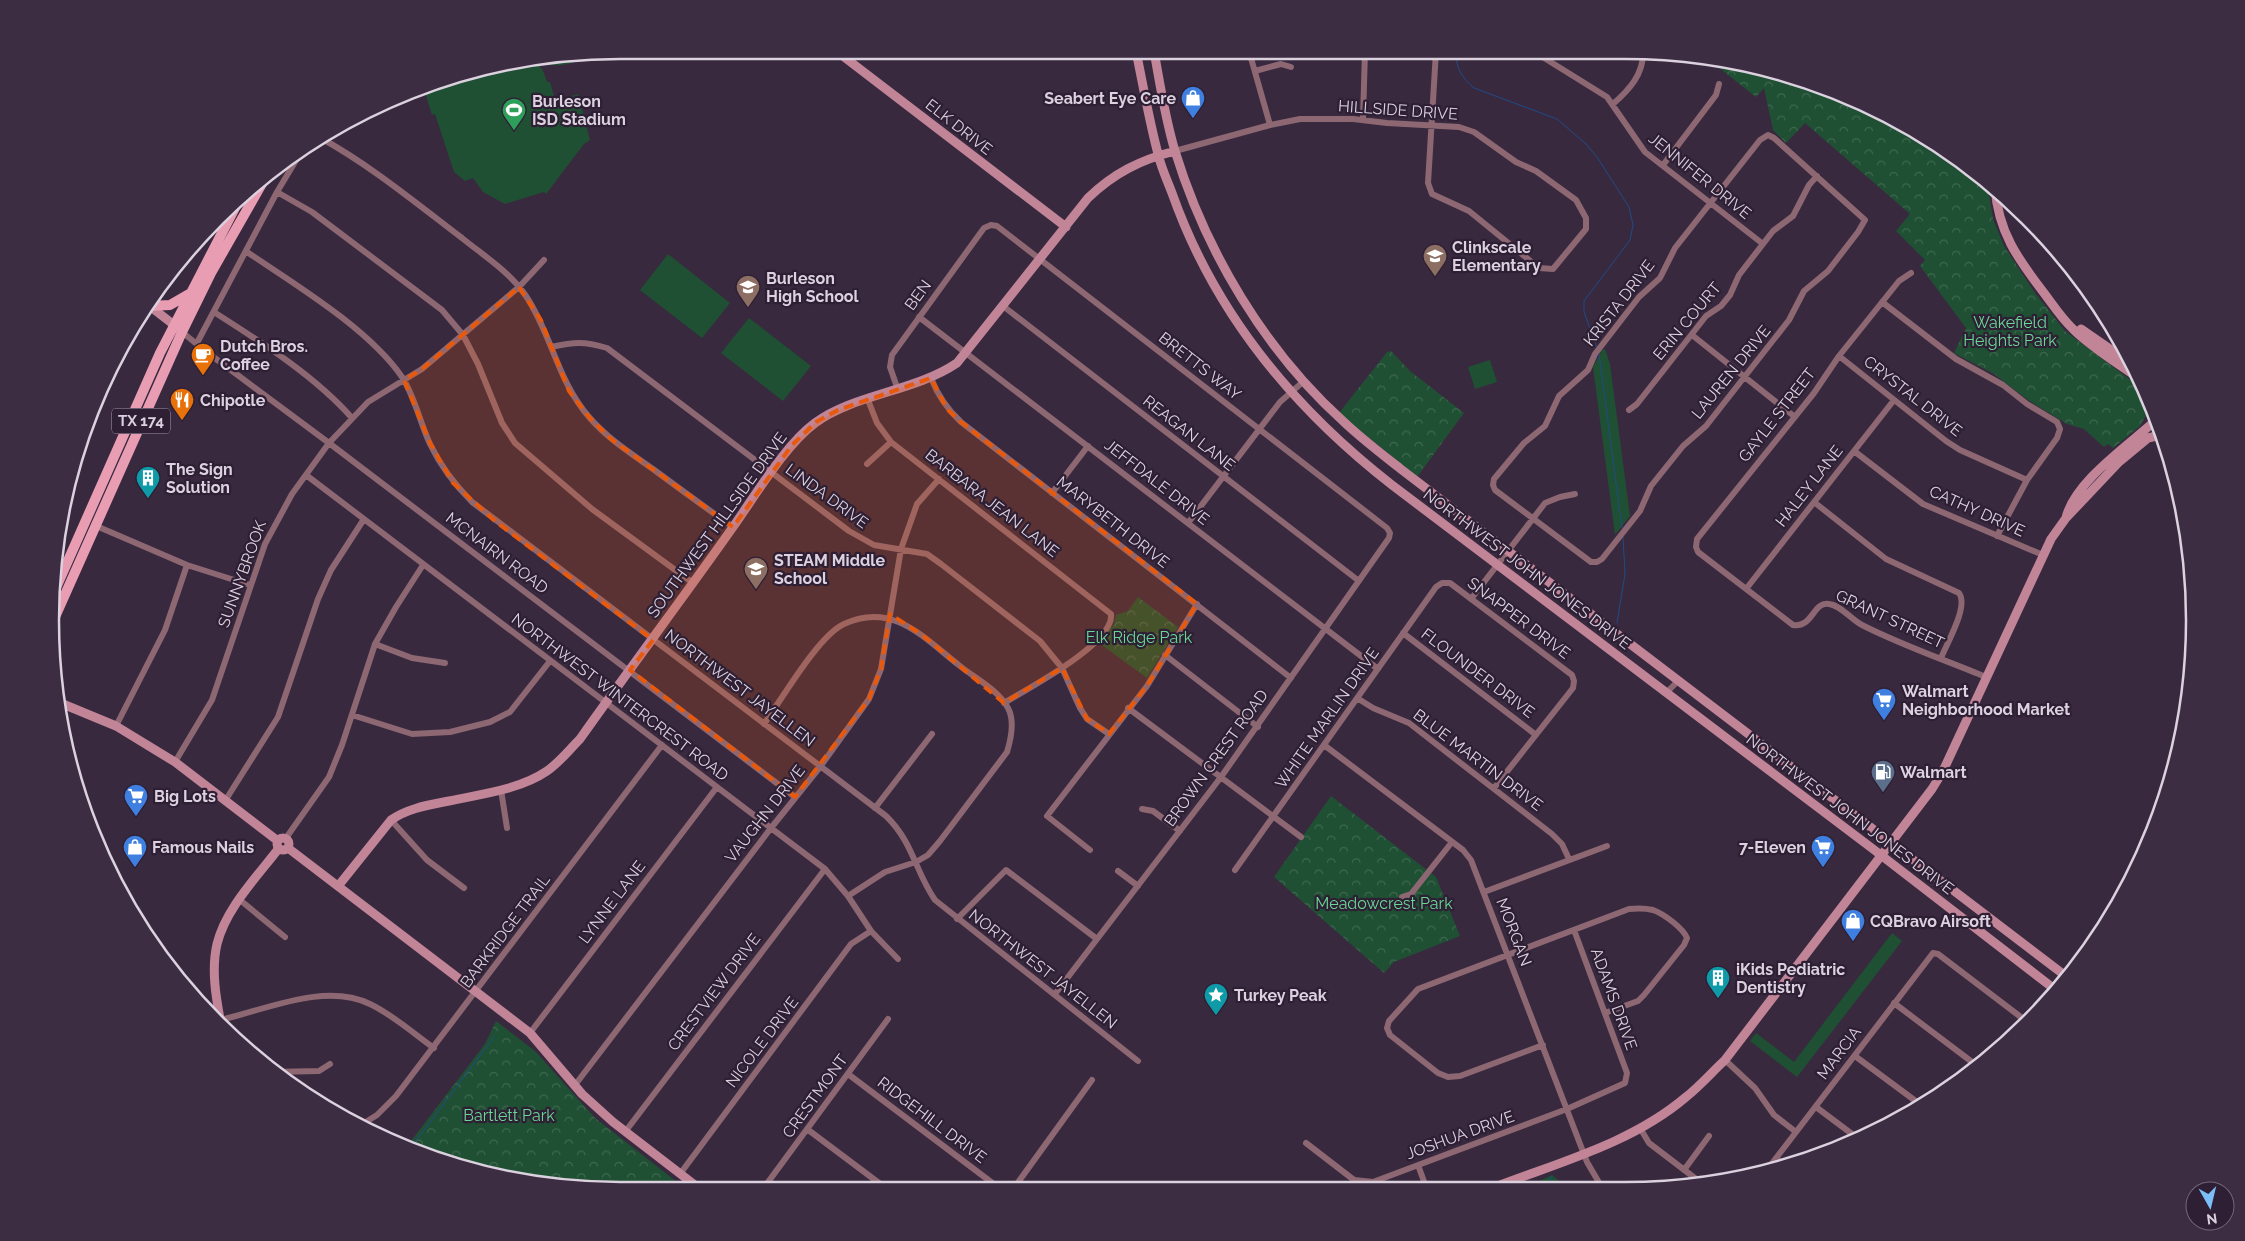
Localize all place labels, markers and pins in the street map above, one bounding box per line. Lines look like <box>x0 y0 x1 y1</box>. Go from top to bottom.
shop icon: Seabert Eye Care <box>1180 85 1206 119</box>
place label: Seabert Eye Care <box>1044 89 1176 108</box>
place label: Burleson ISD Stadium <box>532 92 626 129</box>
sports icon: Burleson ISD Stadium <box>501 97 527 131</box>
place label: Clinkscale Elementary <box>1452 238 1541 275</box>
school or university icon: Clinkscale Elementary <box>1422 243 1448 277</box>
place label: Burleson High School <box>766 269 860 306</box>
school or university icon: Burleson High School <box>735 274 761 308</box>
place label: Dutch Bros. Coffee <box>220 337 308 374</box>
cafe icon: Dutch Bros. Coffee <box>190 342 216 376</box>
restaurant icon: Chipotle <box>169 387 195 421</box>
place label: Chipotle <box>200 391 266 410</box>
place label: The Sign Solution <box>166 460 233 497</box>
building icon: The Sign Solution <box>135 465 161 499</box>
place label: STEAM Middle School <box>774 551 885 588</box>
school or university icon: STEAM Middle School <box>743 556 769 590</box>
place label: Walmart Neighborhood Market <box>1902 682 2070 719</box>
supermarket icon: Walmart Neighborhood Market <box>1871 687 1897 721</box>
fuel station icon: Walmart <box>1870 759 1896 793</box>
place label: Walmart <box>1900 763 1967 782</box>
supermarket icon: Big Lots <box>123 783 149 817</box>
place label: Big Lots <box>154 787 216 806</box>
shop icon: Famous Nails <box>122 834 148 868</box>
supermarket icon: 7-Eleven <box>1810 834 1836 868</box>
place label: Famous Nails <box>152 838 254 857</box>
place label: 7-Eleven <box>1739 838 1806 857</box>
shop icon: CQBravo Airsoft <box>1840 908 1866 942</box>
place label: CQBravo Airsoft <box>1870 912 1991 931</box>
place label: iKids Pediatric Dentistry <box>1736 960 1845 997</box>
building icon: iKids Pediatric Dentistry <box>1705 965 1731 999</box>
place icon: Turkey Peak <box>1203 982 1229 1016</box>
place label: Turkey Peak <box>1234 986 1327 1005</box>

